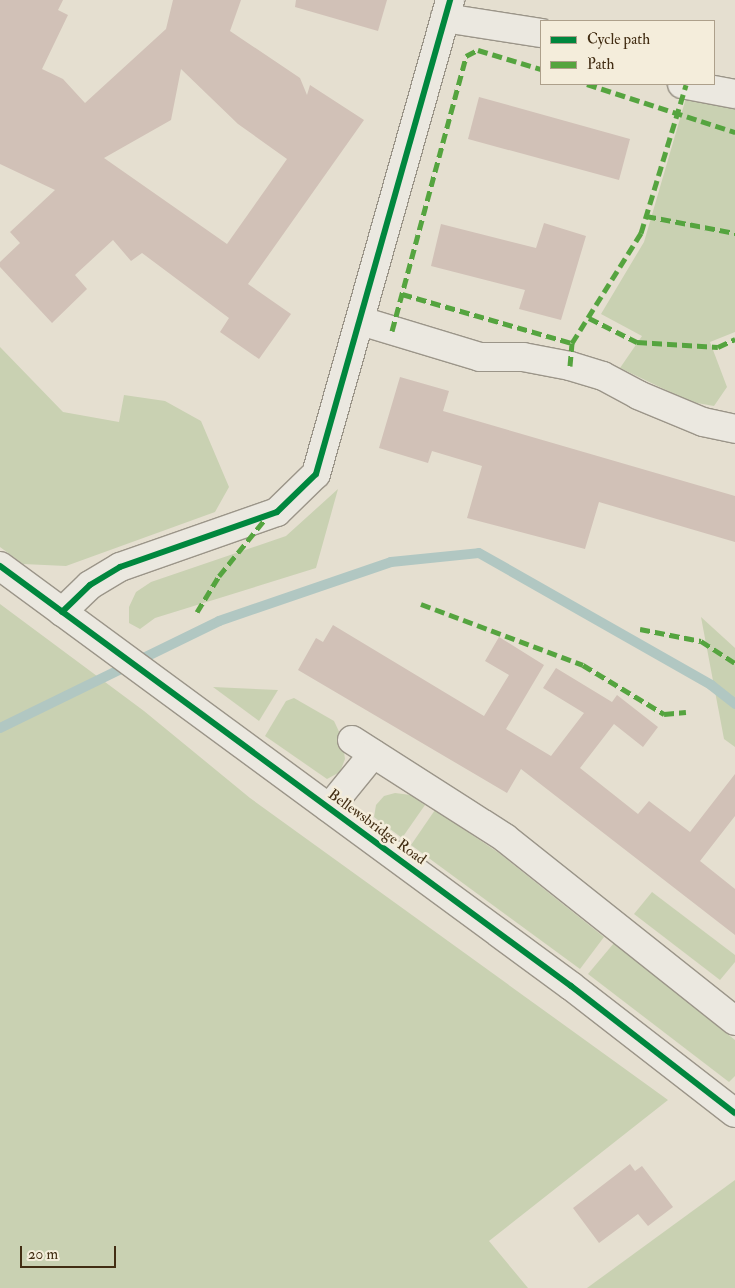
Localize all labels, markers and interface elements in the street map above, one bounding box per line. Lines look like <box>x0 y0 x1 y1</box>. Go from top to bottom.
legend <box>540 20 715 85</box>
text: Cycle path <box>587 30 650 49</box>
text: Path <box>587 55 614 74</box>
street label: Bellewsbridge Road <box>324 785 430 869</box>
scale bar <box>22 1236 119 1268</box>
text: 20 m <box>28 1245 58 1264</box>

